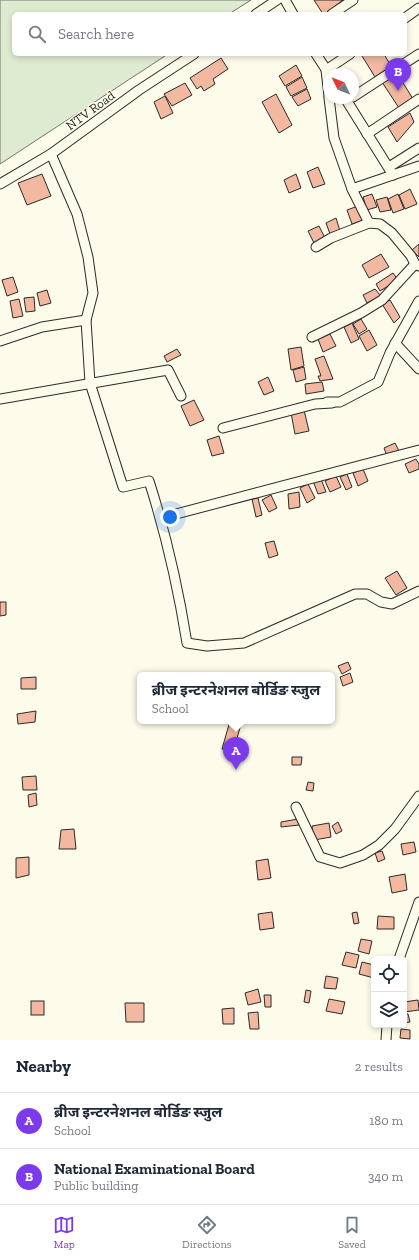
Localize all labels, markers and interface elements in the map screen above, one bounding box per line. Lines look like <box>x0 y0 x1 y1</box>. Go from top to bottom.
search box <box>12 12 407 56</box>
icon: search <box>26 23 48 45</box>
text: Search here <box>58 25 134 43</box>
pin: B <box>385 58 411 91</box>
north arrow <box>323 68 359 104</box>
street label: NTV Road <box>63 88 118 133</box>
your location <box>160 507 180 527</box>
popup <box>137 672 335 724</box>
text: ब्रीज इन्टरनेशनल बोर्डिङ स्जुल <box>152 681 320 699</box>
text: School <box>152 701 189 716</box>
pin: A <box>223 737 249 770</box>
map controls <box>371 956 407 1028</box>
button: locate <box>371 956 407 992</box>
button: layers <box>371 992 407 1028</box>
text: Nearby <box>16 1056 71 1076</box>
text: 2 results <box>355 1059 403 1074</box>
text: ब्रीज इन्टरनेशनल बोर्डिङ स्जुल <box>54 1103 222 1121</box>
text: A <box>25 1113 33 1128</box>
text: 180 m <box>369 1113 403 1128</box>
text: School <box>54 1123 91 1138</box>
text: National Examinational Board <box>54 1160 255 1178</box>
text: B <box>25 1169 33 1184</box>
text: 340 m <box>368 1169 403 1184</box>
text: Public building <box>54 1178 138 1193</box>
tab: Map <box>53 1214 75 1251</box>
tab: Directions <box>182 1214 232 1251</box>
tab: Saved <box>338 1214 366 1251</box>

